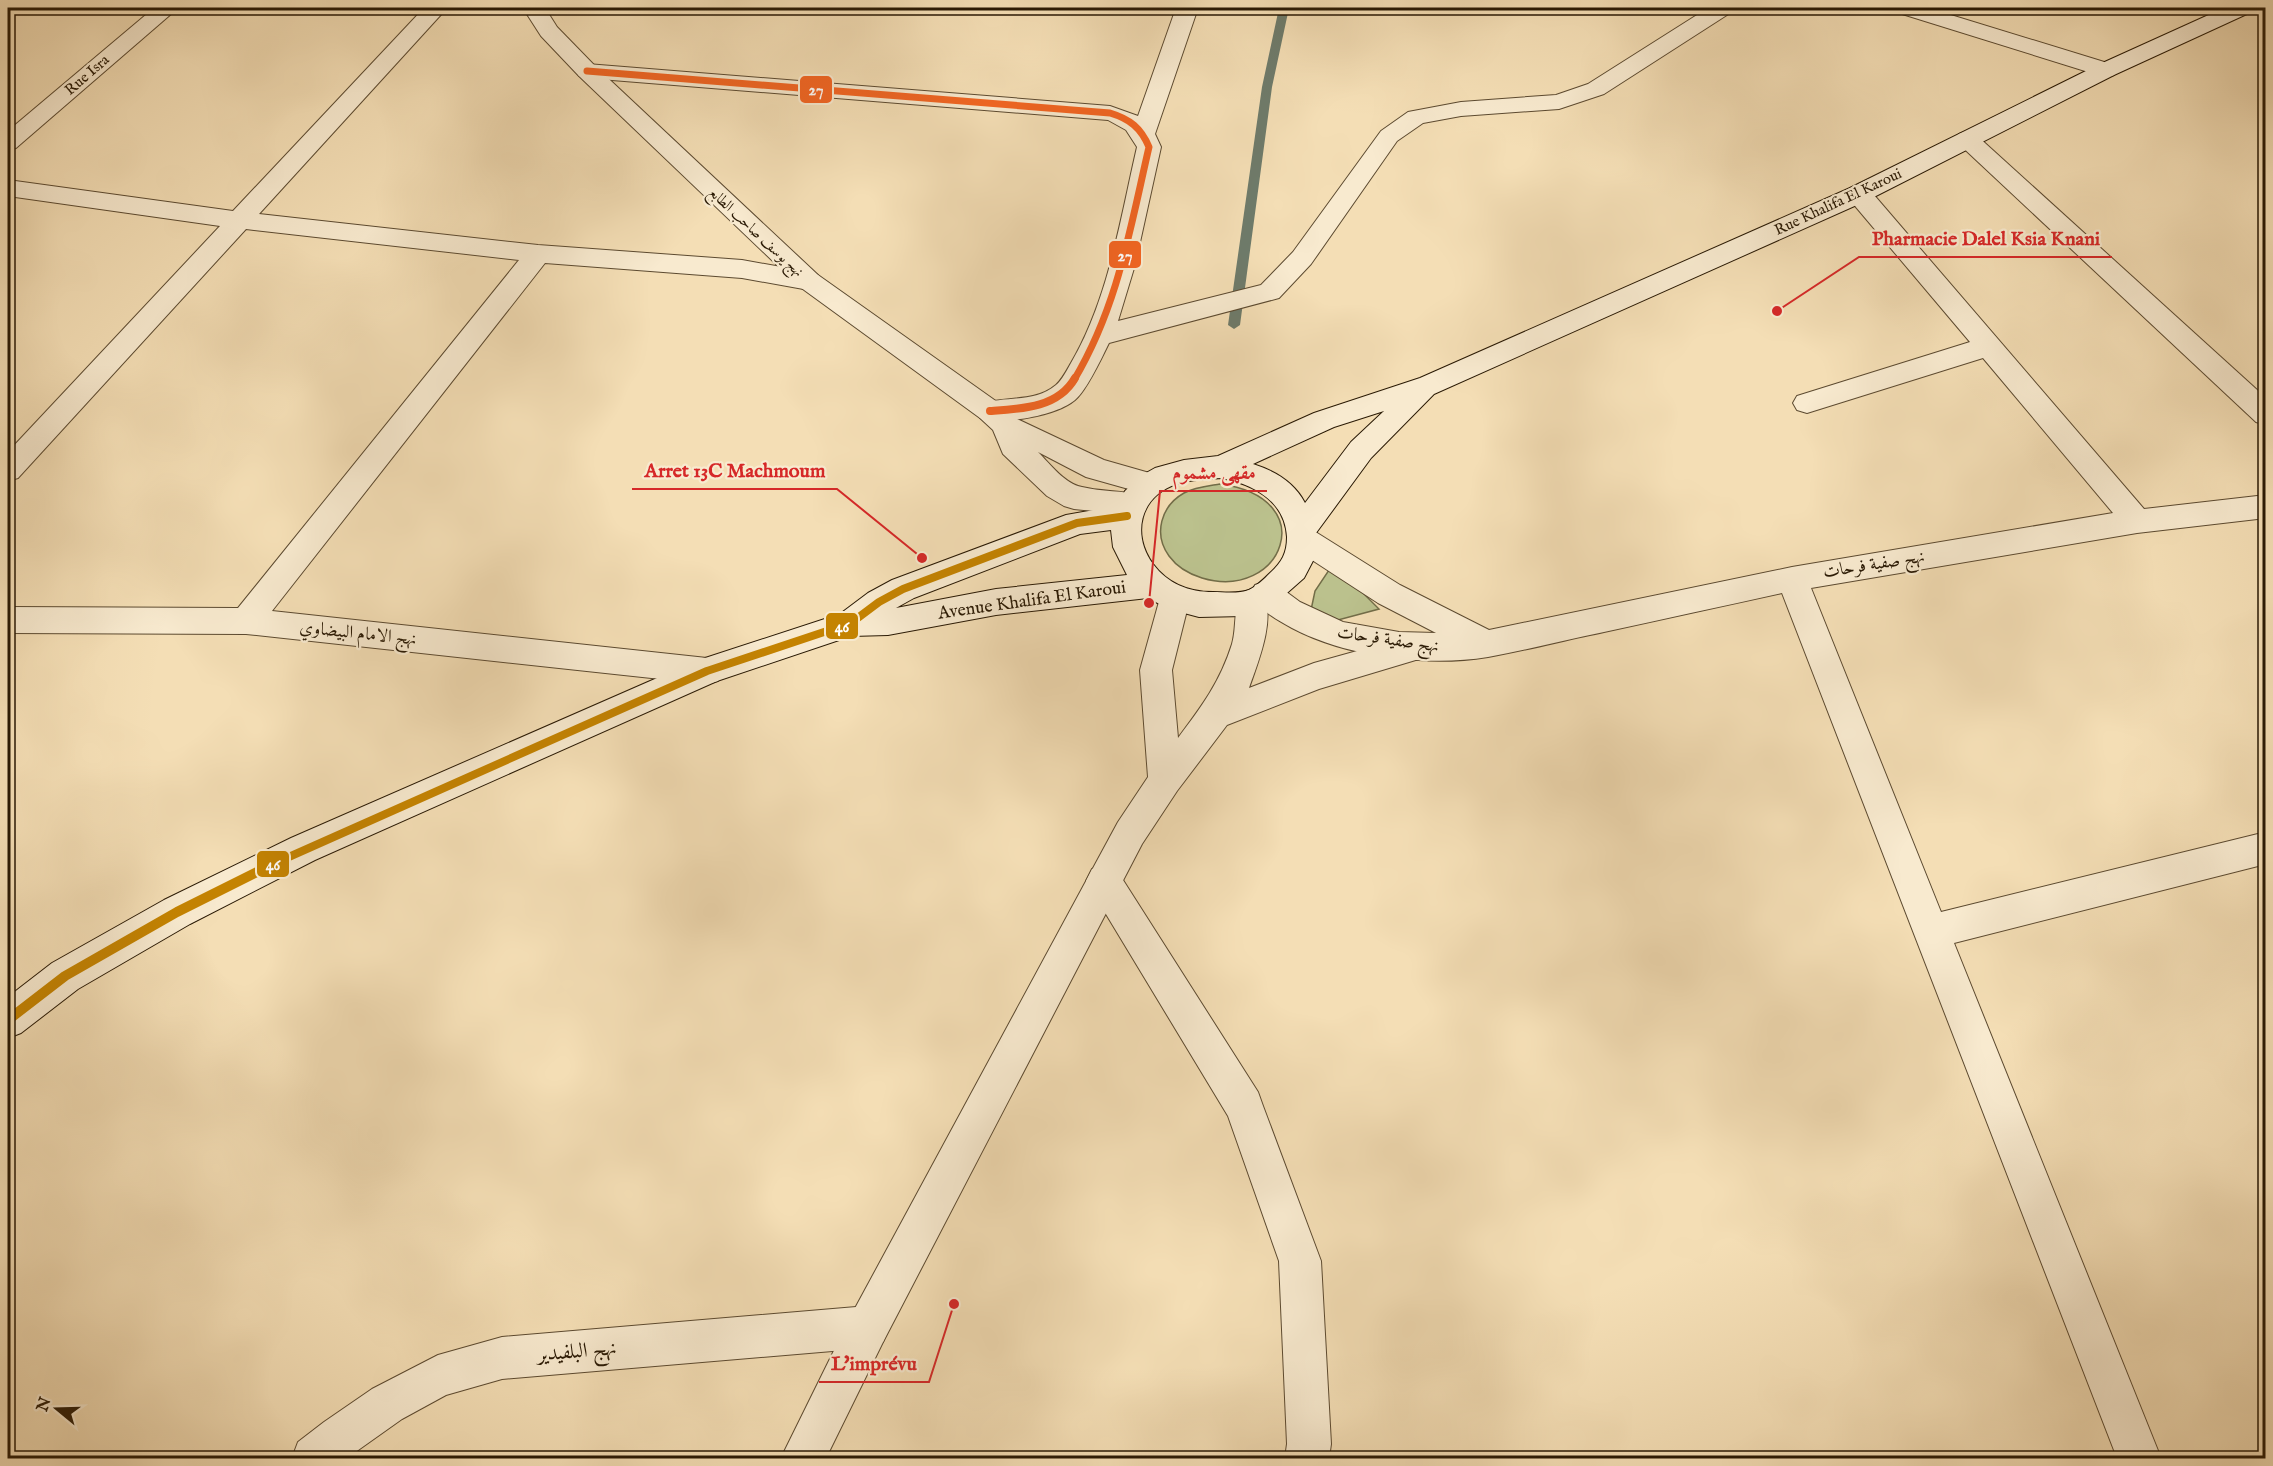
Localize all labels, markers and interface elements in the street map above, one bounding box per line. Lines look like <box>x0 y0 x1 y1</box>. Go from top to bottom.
street label: Rue Isra <box>61 50 114 100</box>
line badge: 27 <box>799 75 833 104</box>
text: 27 <box>809 81 823 101</box>
street label: Rue Khalifa El Karoui <box>1771 164 1905 240</box>
street label: نهج يوسف صاحب الطابع <box>702 183 808 284</box>
callout: Pharmacie Dalel Ksia Knani <box>1859 219 2112 257</box>
text: Pharmacie Dalel Ksia Knani <box>1872 227 2101 252</box>
line badge: 27 <box>1108 240 1142 269</box>
text: 27 <box>1118 247 1132 267</box>
callout: Arret 13C Machmoum <box>632 451 837 489</box>
callout: مقهى مشموم <box>1160 453 1267 491</box>
text: Arret 13C Machmoum <box>644 459 826 484</box>
text: مقهى مشموم <box>1172 461 1256 490</box>
street label: نهج صفية فرحات <box>1821 546 1927 587</box>
street label: Avenue Khalifa El Karoui <box>935 576 1128 626</box>
line badge: 46 <box>825 612 859 640</box>
street label: نهج الامام البيضاوي <box>298 616 418 655</box>
text: 46 <box>835 618 851 638</box>
street label: نهج صفية فرحات <box>1335 621 1440 662</box>
line badge: 46 <box>256 850 290 878</box>
text: 46 <box>266 856 282 876</box>
street label: نهج البلفيدير <box>534 1335 618 1373</box>
callout: L'imprévu <box>819 1344 929 1382</box>
text: L'imprévu <box>831 1352 917 1377</box>
north arrow <box>27 1379 87 1439</box>
text: N <box>33 1395 56 1416</box>

